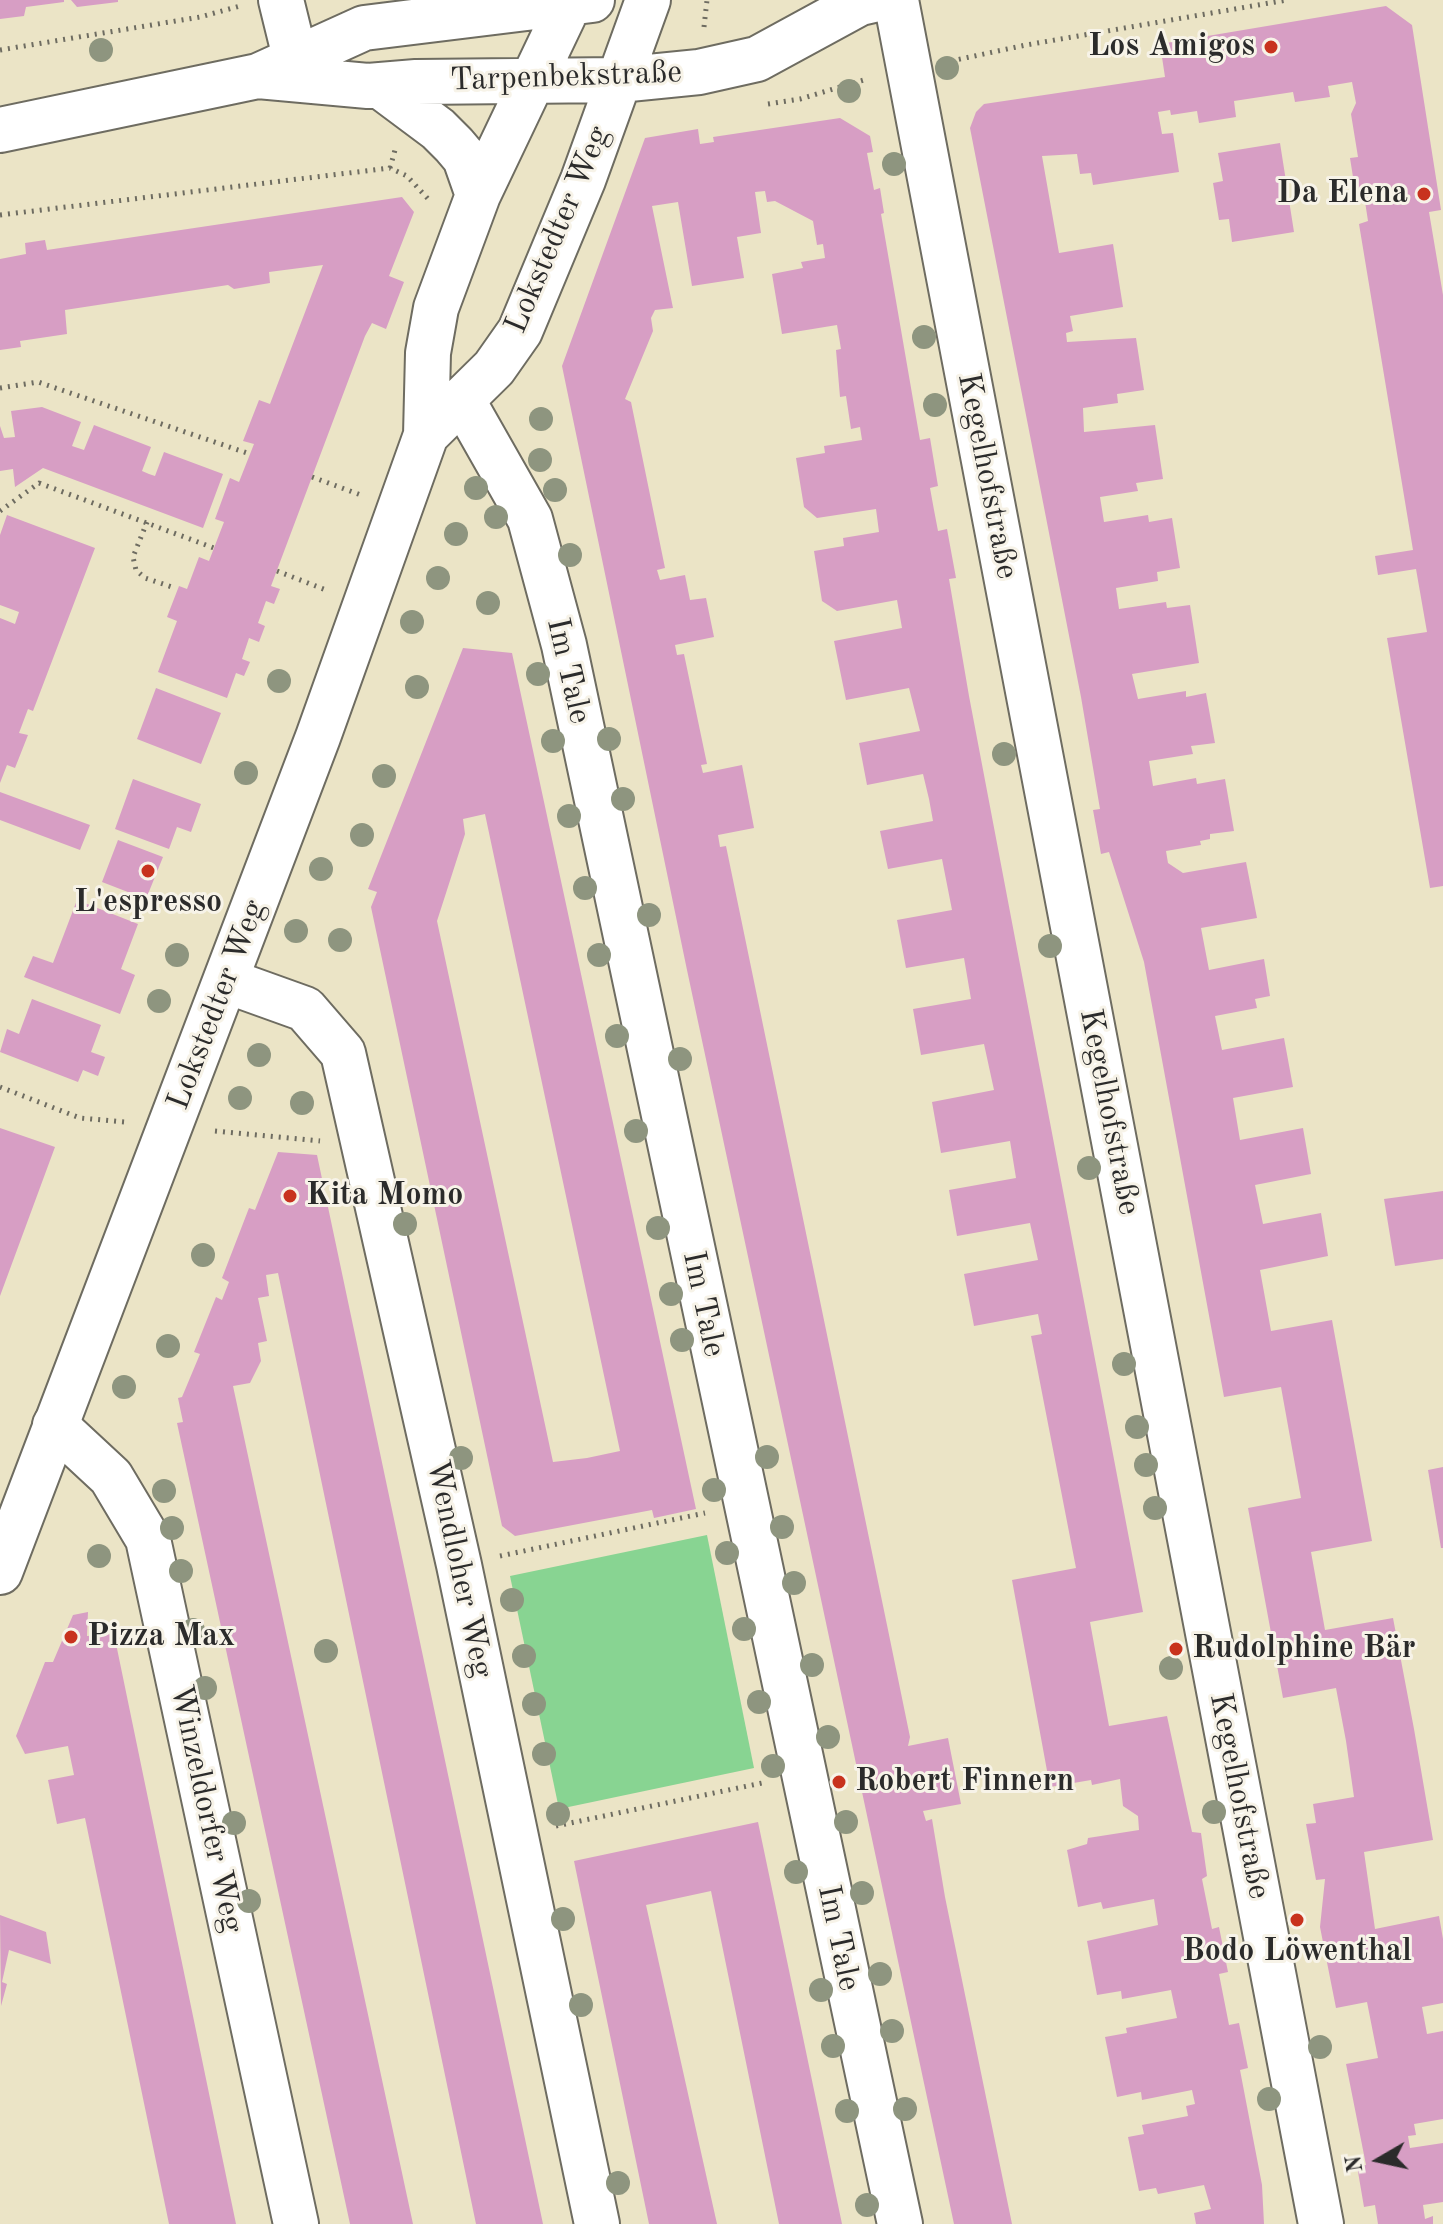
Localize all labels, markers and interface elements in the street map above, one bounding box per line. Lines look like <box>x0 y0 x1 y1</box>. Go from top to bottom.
place label: Los Amigos <box>1088 28 1255 66</box>
marker: Los Amigos <box>1262 38 1280 56</box>
street label: Tarpenbekstraße <box>449 54 683 100</box>
street label: Lokstedter Weg <box>497 121 619 339</box>
place label: Da Elena <box>1277 175 1408 213</box>
marker: Da Elena <box>1415 185 1433 203</box>
street label: Kegelhofstraße <box>948 370 1026 582</box>
street label: Im Tale <box>537 614 599 728</box>
marker: L'espresso <box>139 862 157 880</box>
place label: L'espresso <box>74 884 222 922</box>
street label: Lokstedter Weg <box>159 895 275 1115</box>
street label: Kegelhofstraße <box>1070 1006 1148 1218</box>
place label: Kita Momo <box>306 1177 463 1215</box>
marker: Kita Momo <box>281 1187 299 1205</box>
street label: Im Tale <box>673 1248 733 1360</box>
street label: Wendloher Weg <box>417 1457 501 1681</box>
place label: Pizza Max <box>87 1618 235 1656</box>
marker: Pizza Max <box>62 1628 80 1646</box>
place label: Rudolphine Bär <box>1192 1630 1416 1668</box>
marker: Rudolphine Bär <box>1167 1640 1185 1658</box>
street label: Winzeldorfer Weg <box>161 1682 251 1936</box>
street label: Kegelhofstraße <box>1200 1690 1278 1902</box>
place label: Robert Finnern <box>855 1763 1074 1801</box>
marker: Robert Finnern <box>830 1773 848 1791</box>
street label: Im Tale <box>808 1882 868 1994</box>
marker: Bodo Löwenthal <box>1288 1911 1306 1929</box>
place label: Bodo Löwenthal <box>1182 1933 1412 1971</box>
north arrow <box>1339 2120 1419 2200</box>
text: N <box>1343 2154 1367 2174</box>

